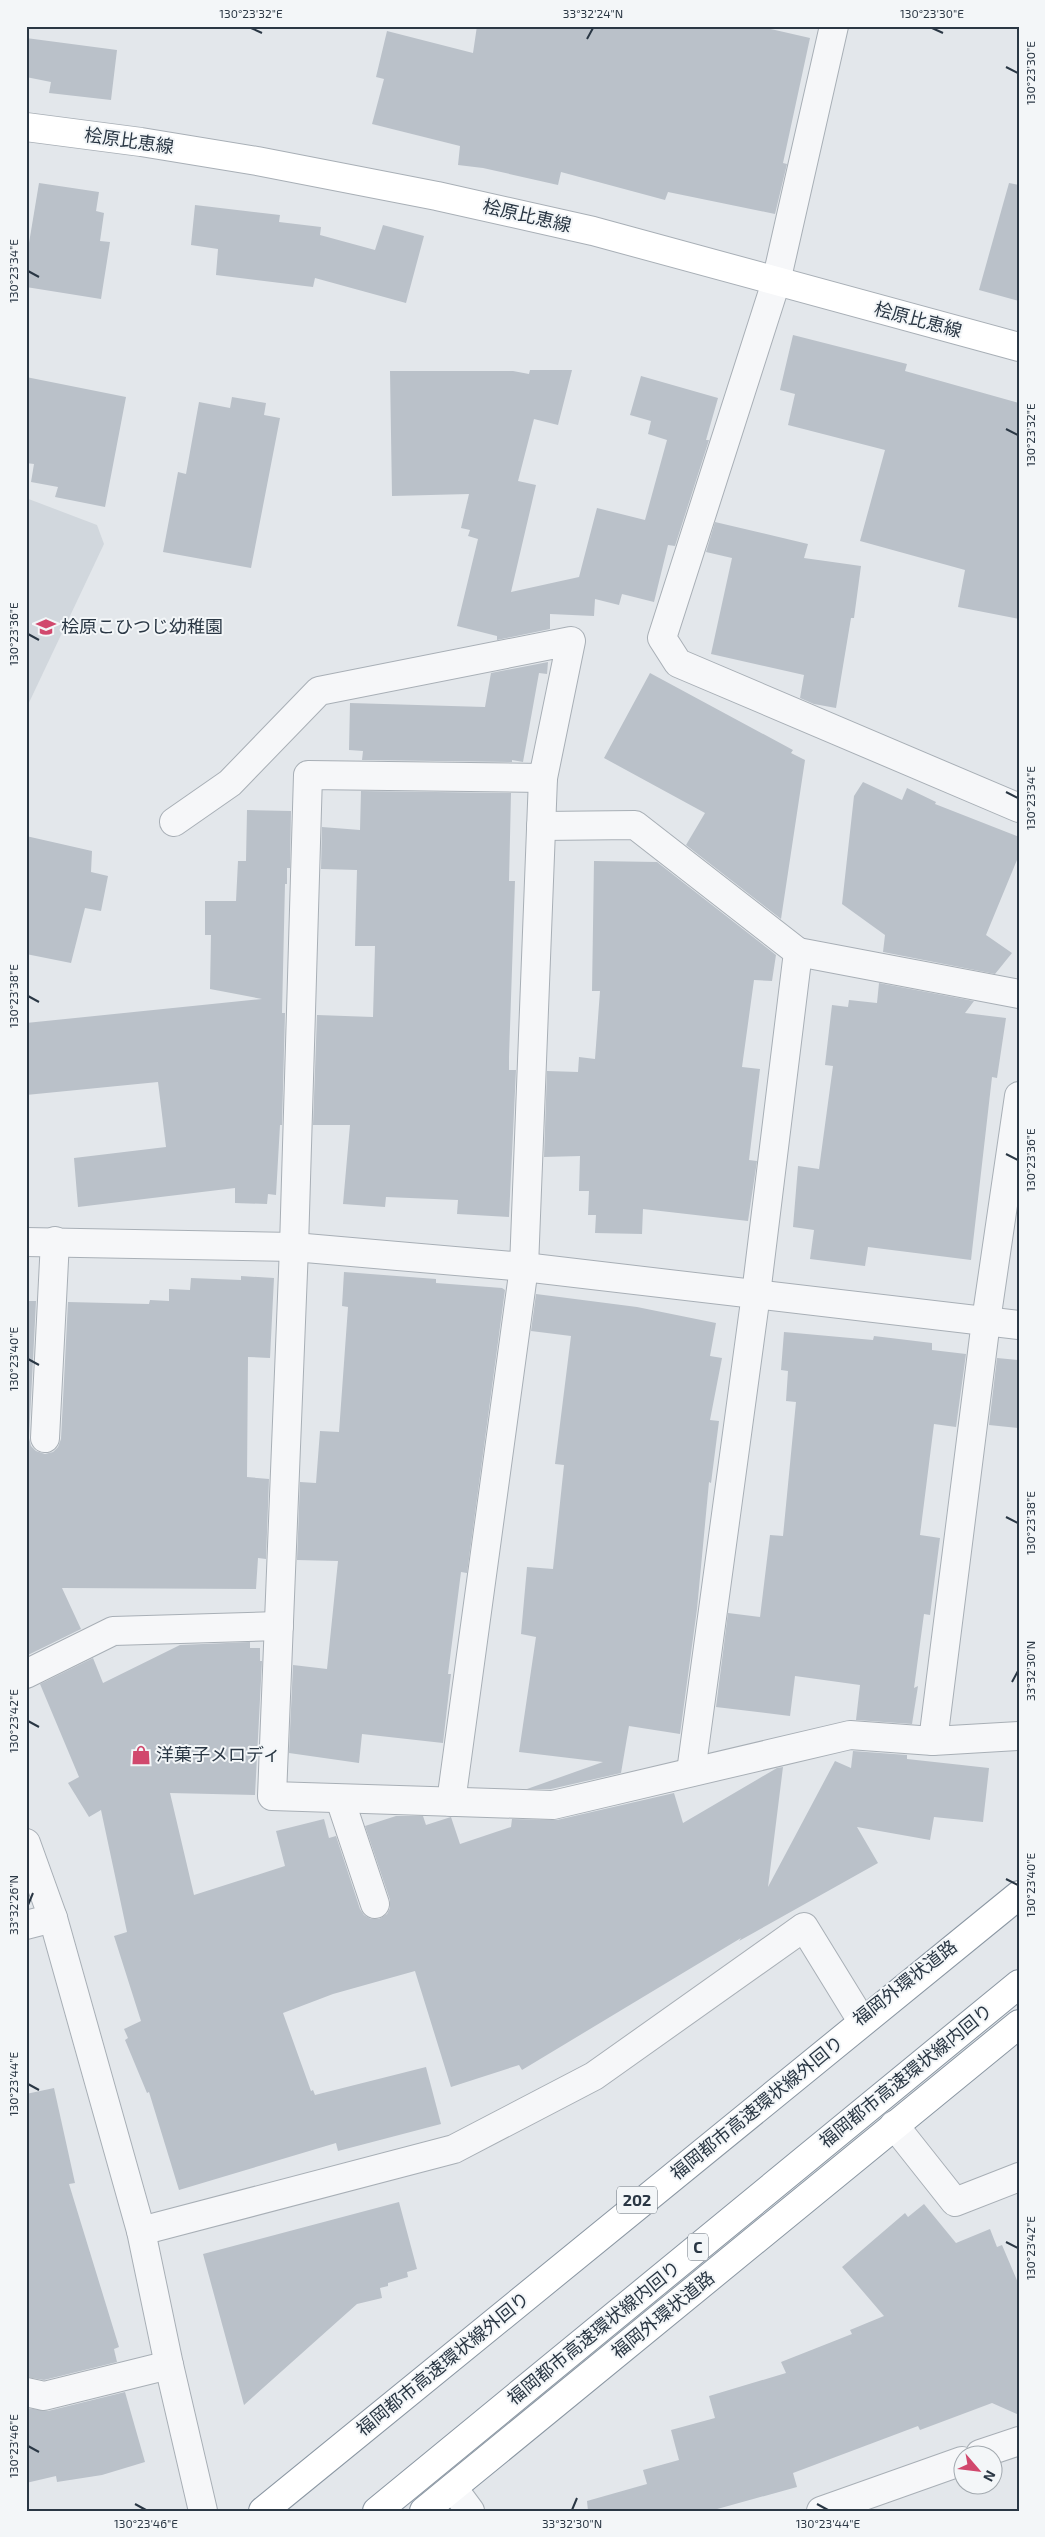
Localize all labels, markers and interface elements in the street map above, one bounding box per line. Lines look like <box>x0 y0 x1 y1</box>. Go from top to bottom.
text: 130°23'32"E <box>219 6 283 20</box>
text: 33°32'24"N <box>563 6 623 20</box>
text: 130°23'30"E <box>900 6 964 20</box>
text: 130°23'30"E <box>1023 41 1037 105</box>
street label: 桧原比恵線 <box>83 123 175 157</box>
street label: 桧原比恵線 <box>481 194 574 236</box>
text: 130°23'34"E <box>6 239 20 303</box>
street label: 桧原比恵線 <box>872 297 965 341</box>
text: 130°23'32"E <box>1023 403 1037 467</box>
text: 130°23'36"E <box>6 602 20 666</box>
place label: 桧原こひつじ幼稚園 <box>61 615 223 637</box>
school or university icon: 桧原こひつじ幼稚園 <box>35 616 57 638</box>
text: 130°23'34"E <box>1023 766 1037 830</box>
text: 130°23'38"E <box>6 964 20 1028</box>
text: 130°23'36"E <box>1023 1128 1037 1192</box>
text: 130°23'40"E <box>6 1327 20 1391</box>
text: 130°23'38"E <box>1023 1491 1037 1555</box>
text: 33°32'30"N <box>1023 1641 1037 1701</box>
text: 130°23'42"E <box>6 1689 20 1753</box>
place label: 洋菓子メロディ <box>156 1743 281 1765</box>
shop icon: 洋菓子メロディ <box>130 1744 152 1766</box>
text: 130°23'40"E <box>1023 1853 1037 1917</box>
text: 33°32'26"N <box>6 1875 20 1935</box>
street label: 福岡外環状道路 <box>848 1935 961 2030</box>
street label: 福岡都市高速環状線内回り <box>815 1999 996 2152</box>
street label: 福岡都市高速環状線外回り <box>666 2031 847 2184</box>
text: 130°23'44"E <box>6 2052 20 2116</box>
road number: 202 <box>617 2186 657 2214</box>
text: 130°23'42"E <box>1023 2216 1037 2280</box>
road number: C <box>688 2234 708 2260</box>
street label: 福岡都市高速環状線内回り <box>503 2256 684 2409</box>
street label: 福岡外環状道路 <box>606 2266 718 2362</box>
street label: 福岡都市高速環状線外回り <box>352 2287 533 2440</box>
text: 130°23'46"E <box>6 2414 20 2478</box>
north arrow <box>952 2444 1002 2494</box>
text: N <box>980 2468 1000 2485</box>
text: 130°23'46"E <box>114 2516 178 2530</box>
text: 33°32'30"N <box>542 2516 602 2530</box>
text: 130°23'44"E <box>796 2516 860 2530</box>

